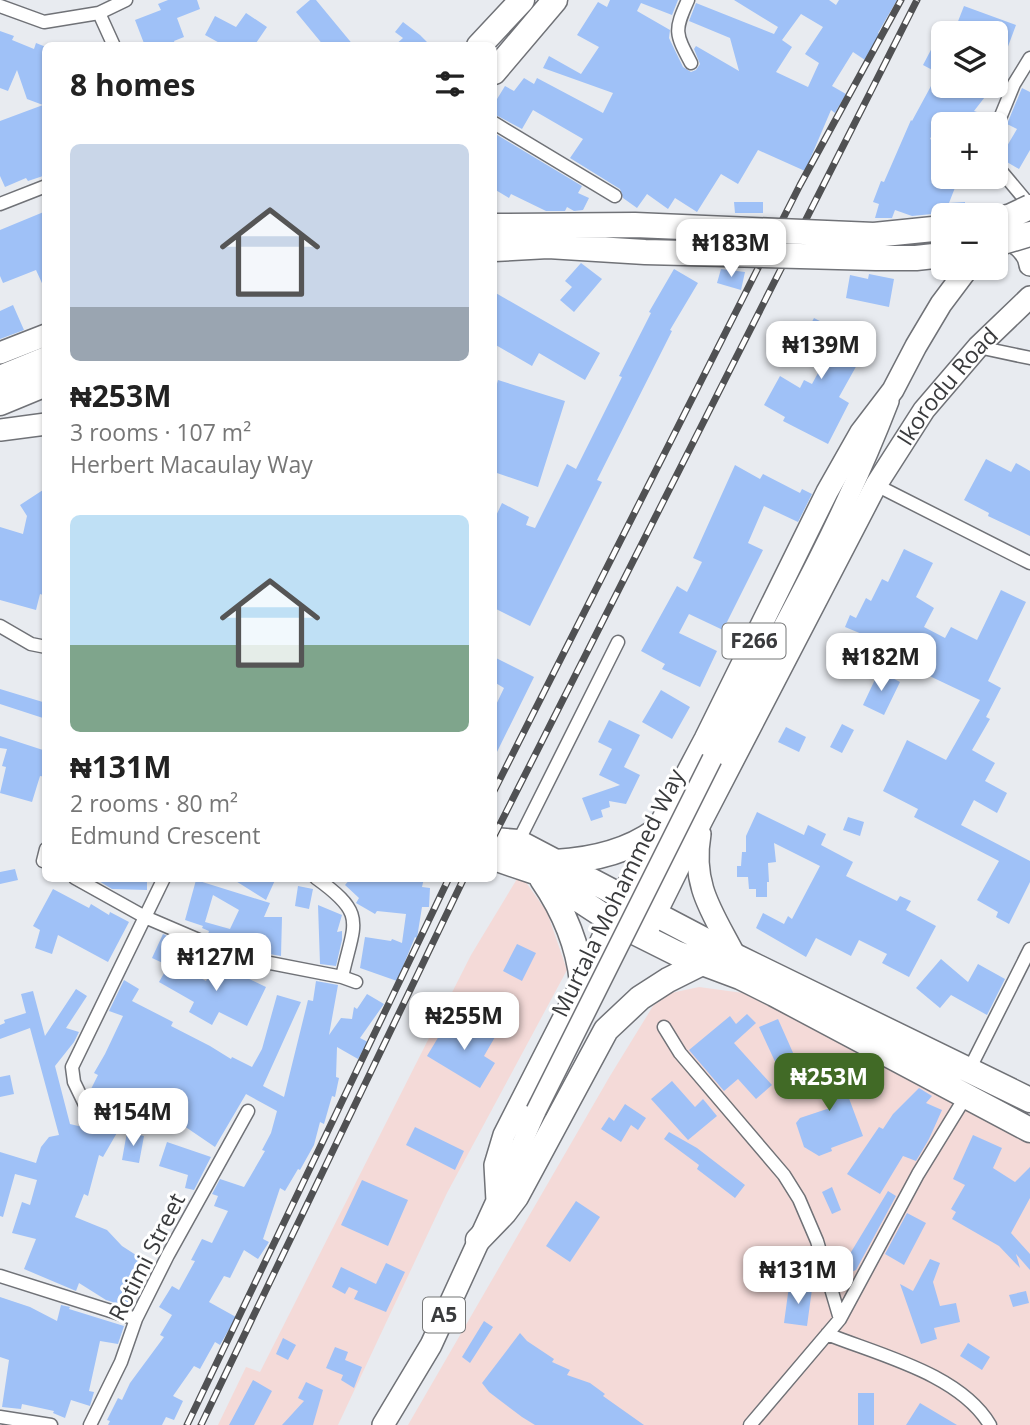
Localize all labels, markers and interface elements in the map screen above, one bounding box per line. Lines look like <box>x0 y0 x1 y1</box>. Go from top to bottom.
map controls <box>931 21 1008 280</box>
button: layers <box>931 21 1008 98</box>
text: 8 homes <box>70 64 195 105</box>
icon: filters <box>431 65 469 103</box>
button: + <box>931 112 1008 189</box>
icon: home <box>207 189 333 315</box>
button: − <box>931 203 1008 280</box>
pin: ₦183M <box>682 219 780 279</box>
text: ₦183M <box>692 226 770 258</box>
street label: Ikorodu Road <box>888 319 1004 451</box>
pin: ₦139M <box>772 322 870 381</box>
text: ₦139M <box>782 328 860 360</box>
text: ₦253M <box>70 375 171 416</box>
text: 3 rooms · 107 m² <box>70 416 251 448</box>
text: Herbert Macaulay Way <box>70 448 313 480</box>
icon: home <box>207 560 333 686</box>
road number: F266 <box>722 624 786 658</box>
pin: ₦182M <box>832 634 930 693</box>
text: ₦182M <box>842 640 920 672</box>
text: ₦131M <box>70 746 171 787</box>
street label: Murtala Mohammed Way <box>543 763 691 1022</box>
text: 2 rooms · 80 m² <box>70 787 238 819</box>
text: Edmund Crescent <box>70 819 260 851</box>
pin: ₦127M <box>167 934 265 993</box>
text: ₦127M <box>177 940 255 972</box>
pin: ₦255M <box>415 992 513 1052</box>
text: ₦255M <box>425 999 503 1031</box>
pin: ₦253M <box>780 1054 878 1113</box>
text: ₦253M <box>790 1060 868 1092</box>
pin: ₦154M <box>84 1088 182 1148</box>
text: ₦154M <box>94 1095 172 1127</box>
street label: Rotimi Street <box>100 1187 192 1326</box>
pin: ₦131M <box>749 1246 847 1306</box>
text: ₦131M <box>759 1253 837 1285</box>
road number: A5 <box>423 1298 465 1332</box>

